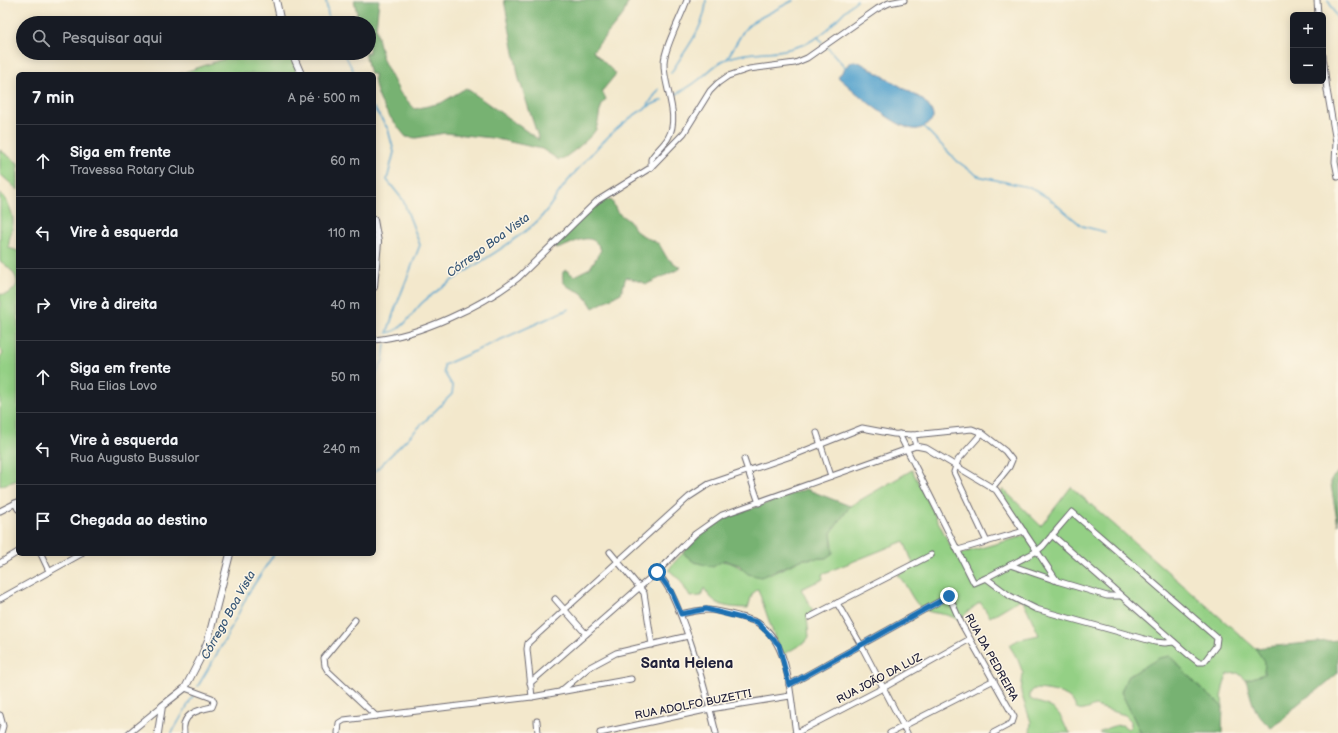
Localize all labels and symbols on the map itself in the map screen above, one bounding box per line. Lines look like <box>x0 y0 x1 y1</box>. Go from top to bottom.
water label: Córrego Boa Vista <box>444 210 533 281</box>
route start <box>648 563 666 581</box>
water label: Córrego Boa Vista <box>198 568 259 662</box>
route end <box>940 587 958 605</box>
street label: RUA DA PEDREIRA <box>962 611 1021 703</box>
street label: RUA JOÃO DA LUZ <box>834 650 924 706</box>
district label: Santa Helena <box>641 654 733 673</box>
street label: RUA ADOLFO BUZETTI <box>634 687 753 722</box>

